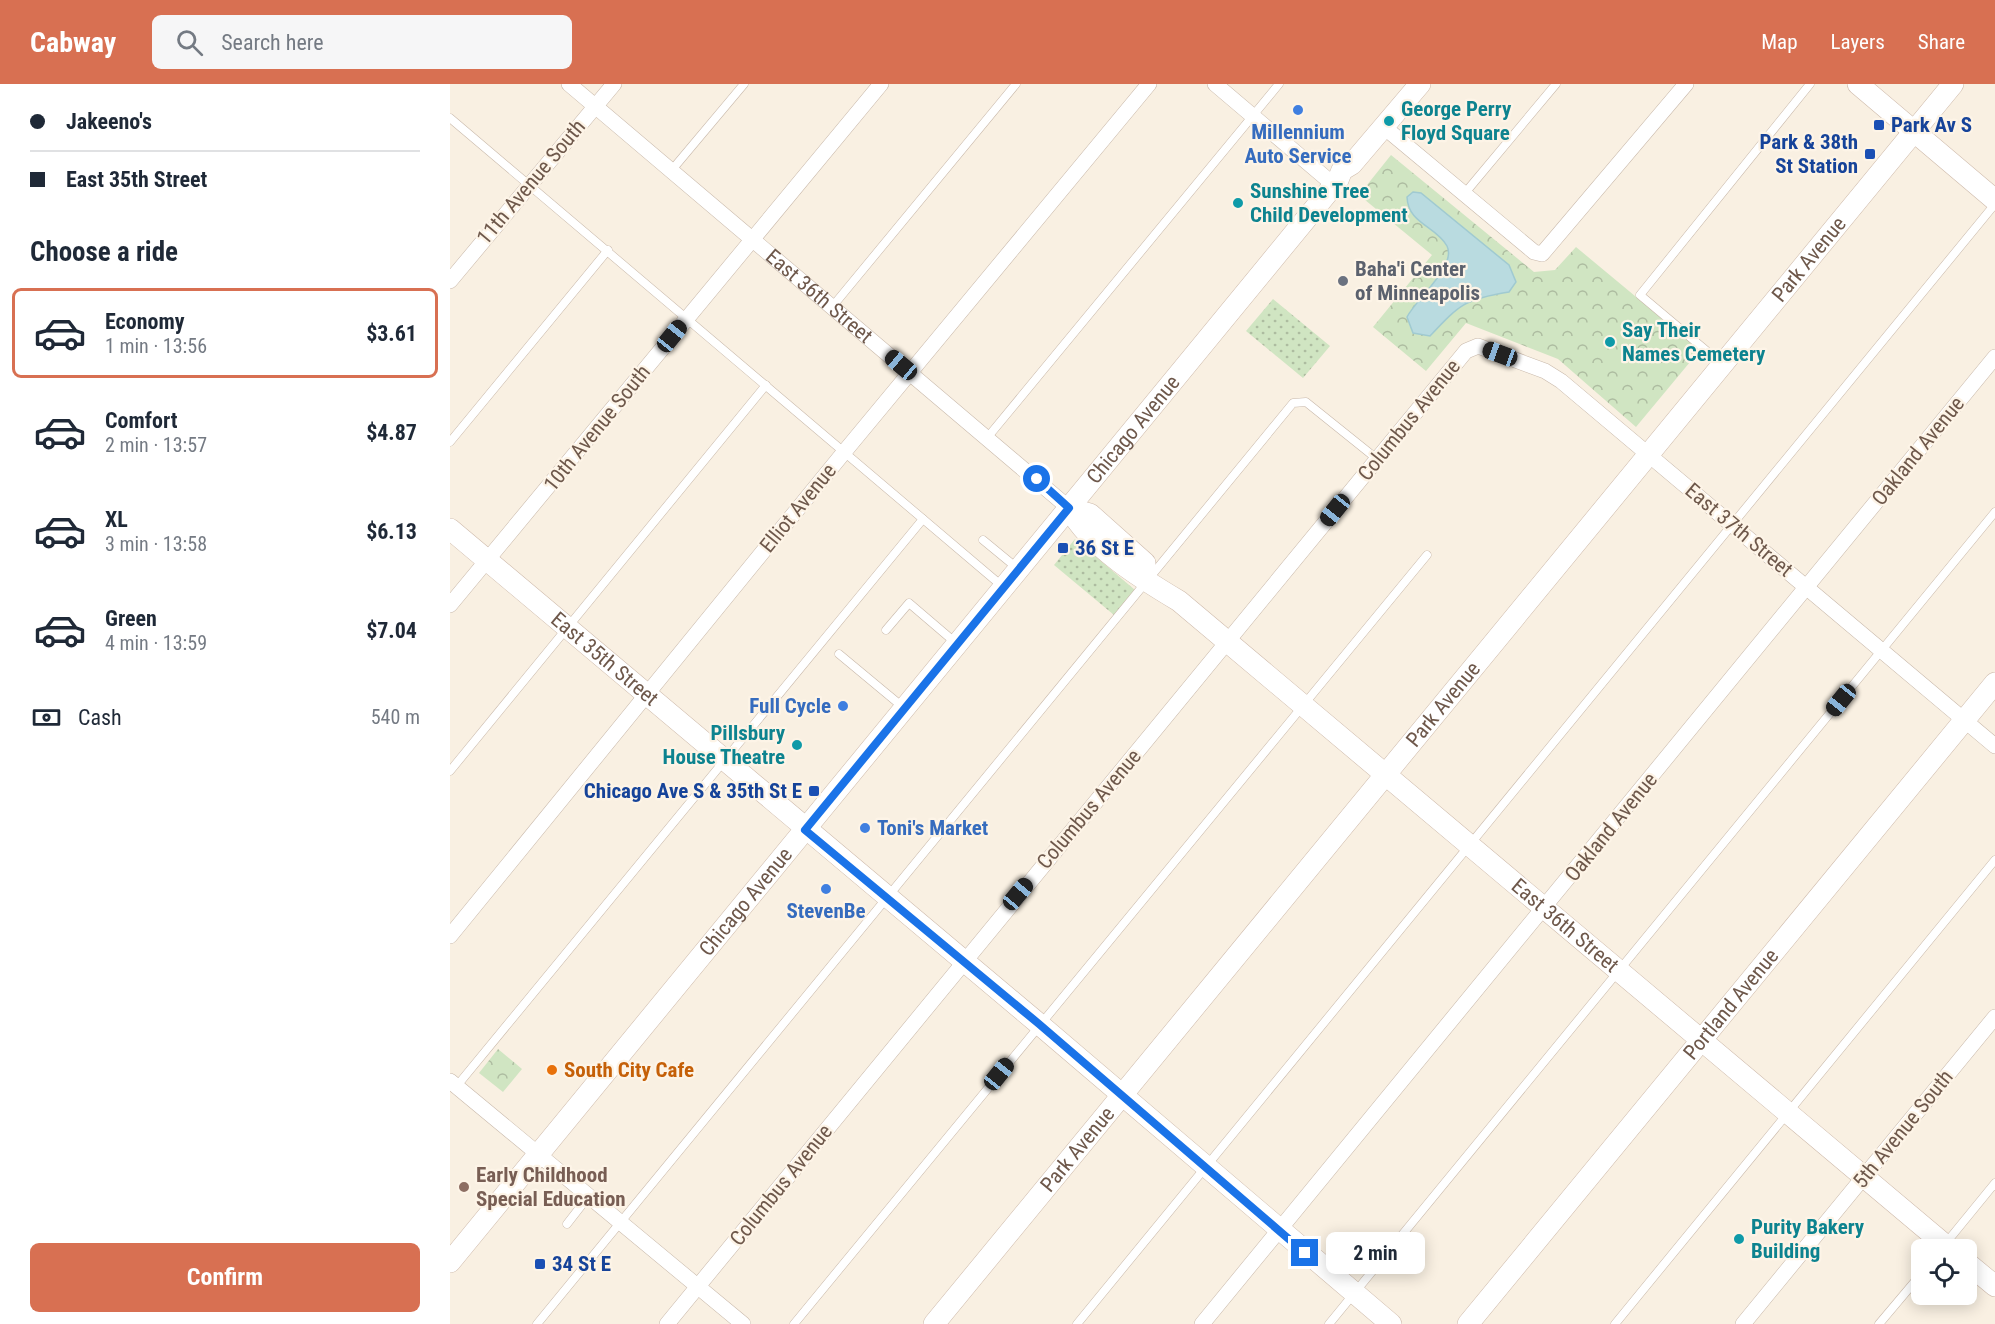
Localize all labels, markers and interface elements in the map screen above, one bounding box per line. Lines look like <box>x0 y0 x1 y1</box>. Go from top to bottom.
search box <box>152 15 572 69</box>
text: Cabway <box>30 26 116 59</box>
icon: search <box>173 26 206 59</box>
text: Search here <box>221 30 324 55</box>
text: Map <box>1761 30 1798 54</box>
text: Layers <box>1831 30 1885 54</box>
text: Share <box>1918 30 1965 54</box>
place label: George Perry Floyd Square <box>1401 97 1512 145</box>
marker: Millennium Auto Service <box>1291 103 1305 117</box>
text: Jakeeno's <box>66 109 152 134</box>
place label: Park Av S <box>1891 113 1972 137</box>
marker: George Perry Floyd Square <box>1382 114 1396 128</box>
street label: 11th Avenue South <box>472 115 590 249</box>
marker: Park Av S <box>1872 118 1886 132</box>
place label: Millennium Auto Service <box>1244 120 1352 168</box>
place label: Park & 38th St Station <box>1759 130 1858 178</box>
marker: Park & 38th St Station <box>1863 147 1877 161</box>
text: East 35th Street <box>66 167 207 192</box>
place label: Sunshine Tree Child Development <box>1250 179 1408 227</box>
marker: Sunshine Tree Child Development <box>1231 196 1245 210</box>
street label: Park Avenue <box>1767 212 1851 307</box>
text: Choose a ride <box>30 236 178 268</box>
street label: East 36th Street <box>761 244 877 348</box>
place label: Baha'i Center of Minneapolis <box>1355 257 1480 305</box>
marker: Baha'i Center of Minneapolis <box>1336 274 1350 288</box>
icon: car <box>33 306 87 360</box>
text: Economy <box>105 309 185 334</box>
car <box>654 316 690 356</box>
place label: Say Their Names Cemetery <box>1622 318 1766 366</box>
text: $3.61 <box>366 321 417 346</box>
text: 1 min · 13:56 <box>105 334 207 358</box>
marker: Say Their Names Cemetery <box>1603 335 1617 349</box>
car <box>1480 339 1520 369</box>
car <box>881 347 921 383</box>
street label: Columbus Avenue <box>1353 355 1465 485</box>
street label: 10th Avenue South <box>539 360 655 496</box>
street label: Chicago Avenue <box>1082 370 1185 488</box>
street label: Oakland Avenue <box>1867 392 1969 510</box>
icon: car <box>33 405 87 459</box>
text: Comfort <box>105 408 178 433</box>
text: $4.87 <box>366 420 417 445</box>
text: 2 min · 13:57 <box>105 433 207 457</box>
street label: Elliot Avenue <box>755 459 841 557</box>
route start <box>1023 465 1050 492</box>
street label: East 37th Street <box>1681 478 1797 582</box>
car <box>1317 490 1353 530</box>
icon: car <box>33 504 87 558</box>
text: XL <box>105 507 128 532</box>
text: $6.13 <box>366 519 417 544</box>
text: 3 min · 13:58 <box>105 532 207 556</box>
place label: 36 St E <box>1075 536 1134 560</box>
marker: 36 St E <box>1056 541 1070 555</box>
icon: car <box>33 603 87 657</box>
text: Green <box>105 606 157 631</box>
street label: East 35th Street <box>546 607 663 711</box>
text: $7.04 <box>366 618 417 643</box>
text: 4 min · 13:59 <box>105 631 207 655</box>
street label: Park Avenue <box>1401 657 1485 752</box>
car <box>1823 680 1859 720</box>
place label: Full Cycle <box>749 694 831 718</box>
marker: Full Cycle <box>836 699 850 713</box>
icon: cash <box>30 701 63 734</box>
text: Cash <box>78 705 122 730</box>
text: 540 m <box>371 705 420 729</box>
place label: Pillsbury House Theatre <box>663 721 786 769</box>
marker: Pillsbury House Theatre <box>790 738 804 752</box>
street label: Columbus Avenue <box>1032 744 1146 874</box>
street label: Oakland Avenue <box>1560 768 1662 886</box>
place label: Chicago Ave S & 35th St E <box>584 779 802 803</box>
marker: Chicago Ave S & 35th St E <box>807 784 821 798</box>
place label: Toni's Market <box>877 816 988 840</box>
marker: Toni's Market <box>858 821 872 835</box>
street label: Chicago Avenue <box>694 843 797 961</box>
car <box>1000 874 1036 914</box>
street label: East 36th Street <box>1507 874 1623 977</box>
marker: StevenBe <box>819 882 833 896</box>
place label: StevenBe <box>786 899 866 923</box>
street label: Portland Avenue <box>1678 944 1783 1064</box>
car <box>981 1054 1017 1094</box>
place label: South City Cafe <box>564 1058 694 1082</box>
marker: South City Cafe <box>545 1063 559 1077</box>
street label: 5th Avenue South <box>1848 1065 1958 1193</box>
street label: Park Avenue <box>1036 1102 1119 1197</box>
street label: Columbus Avenue <box>725 1120 837 1250</box>
place label: Early Childhood Special Education <box>476 1163 626 1211</box>
marker: Early Childhood Special Education <box>457 1180 471 1194</box>
place label: Purity Bakery Building <box>1751 1215 1865 1263</box>
callout: 2 min <box>1326 1232 1425 1274</box>
marker: Purity Bakery Building <box>1732 1232 1746 1246</box>
route end <box>1291 1239 1318 1266</box>
map controls <box>1911 1239 1977 1305</box>
button: locate <box>1911 1239 1977 1305</box>
text: 2 min <box>1353 1241 1398 1265</box>
button: Confirm <box>30 1243 420 1312</box>
place label: 34 St E <box>552 1252 611 1276</box>
marker: 34 St E <box>533 1257 547 1271</box>

